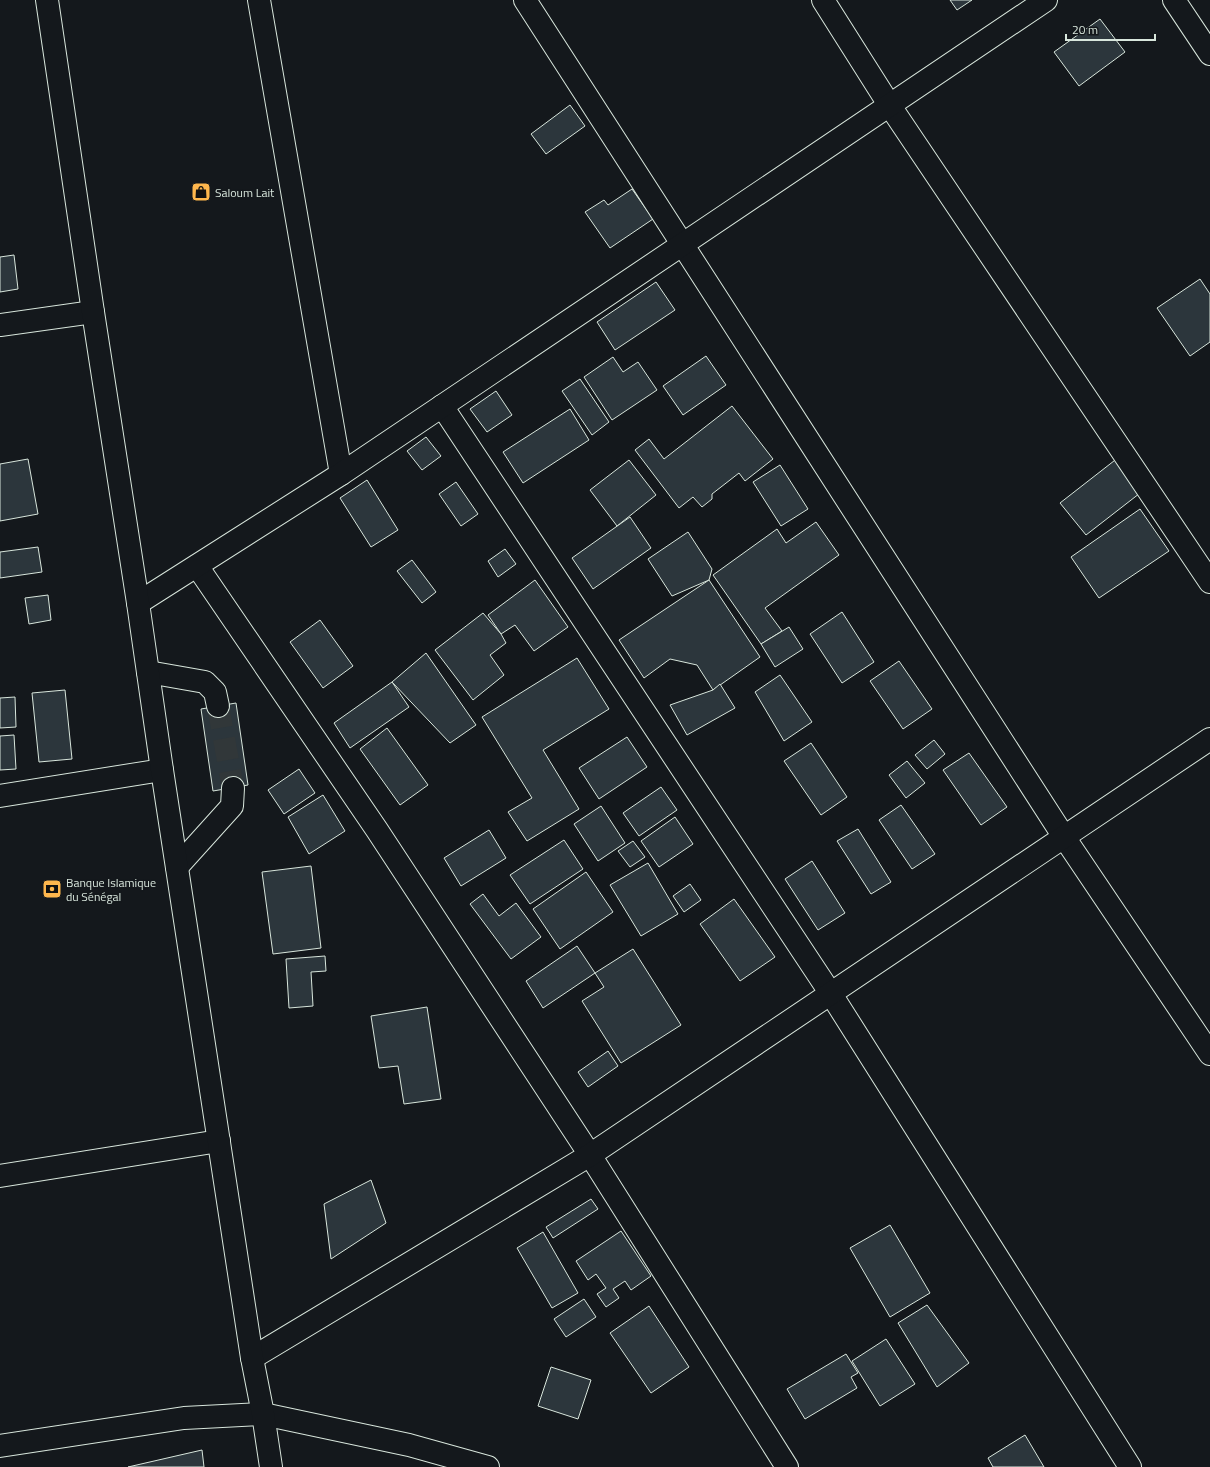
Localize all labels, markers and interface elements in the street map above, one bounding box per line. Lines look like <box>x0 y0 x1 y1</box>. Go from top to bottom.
scale bar <box>1066 16 1155 42</box>
text: 20 m <box>1072 20 1098 39</box>
shop icon: Saloum Lait <box>190 181 212 203</box>
place label: Saloum Lait <box>215 183 275 202</box>
place label: Banque Islamique du Sénégal <box>66 873 156 906</box>
bank icon: Banque Islamique du Sénégal <box>41 878 63 900</box>

